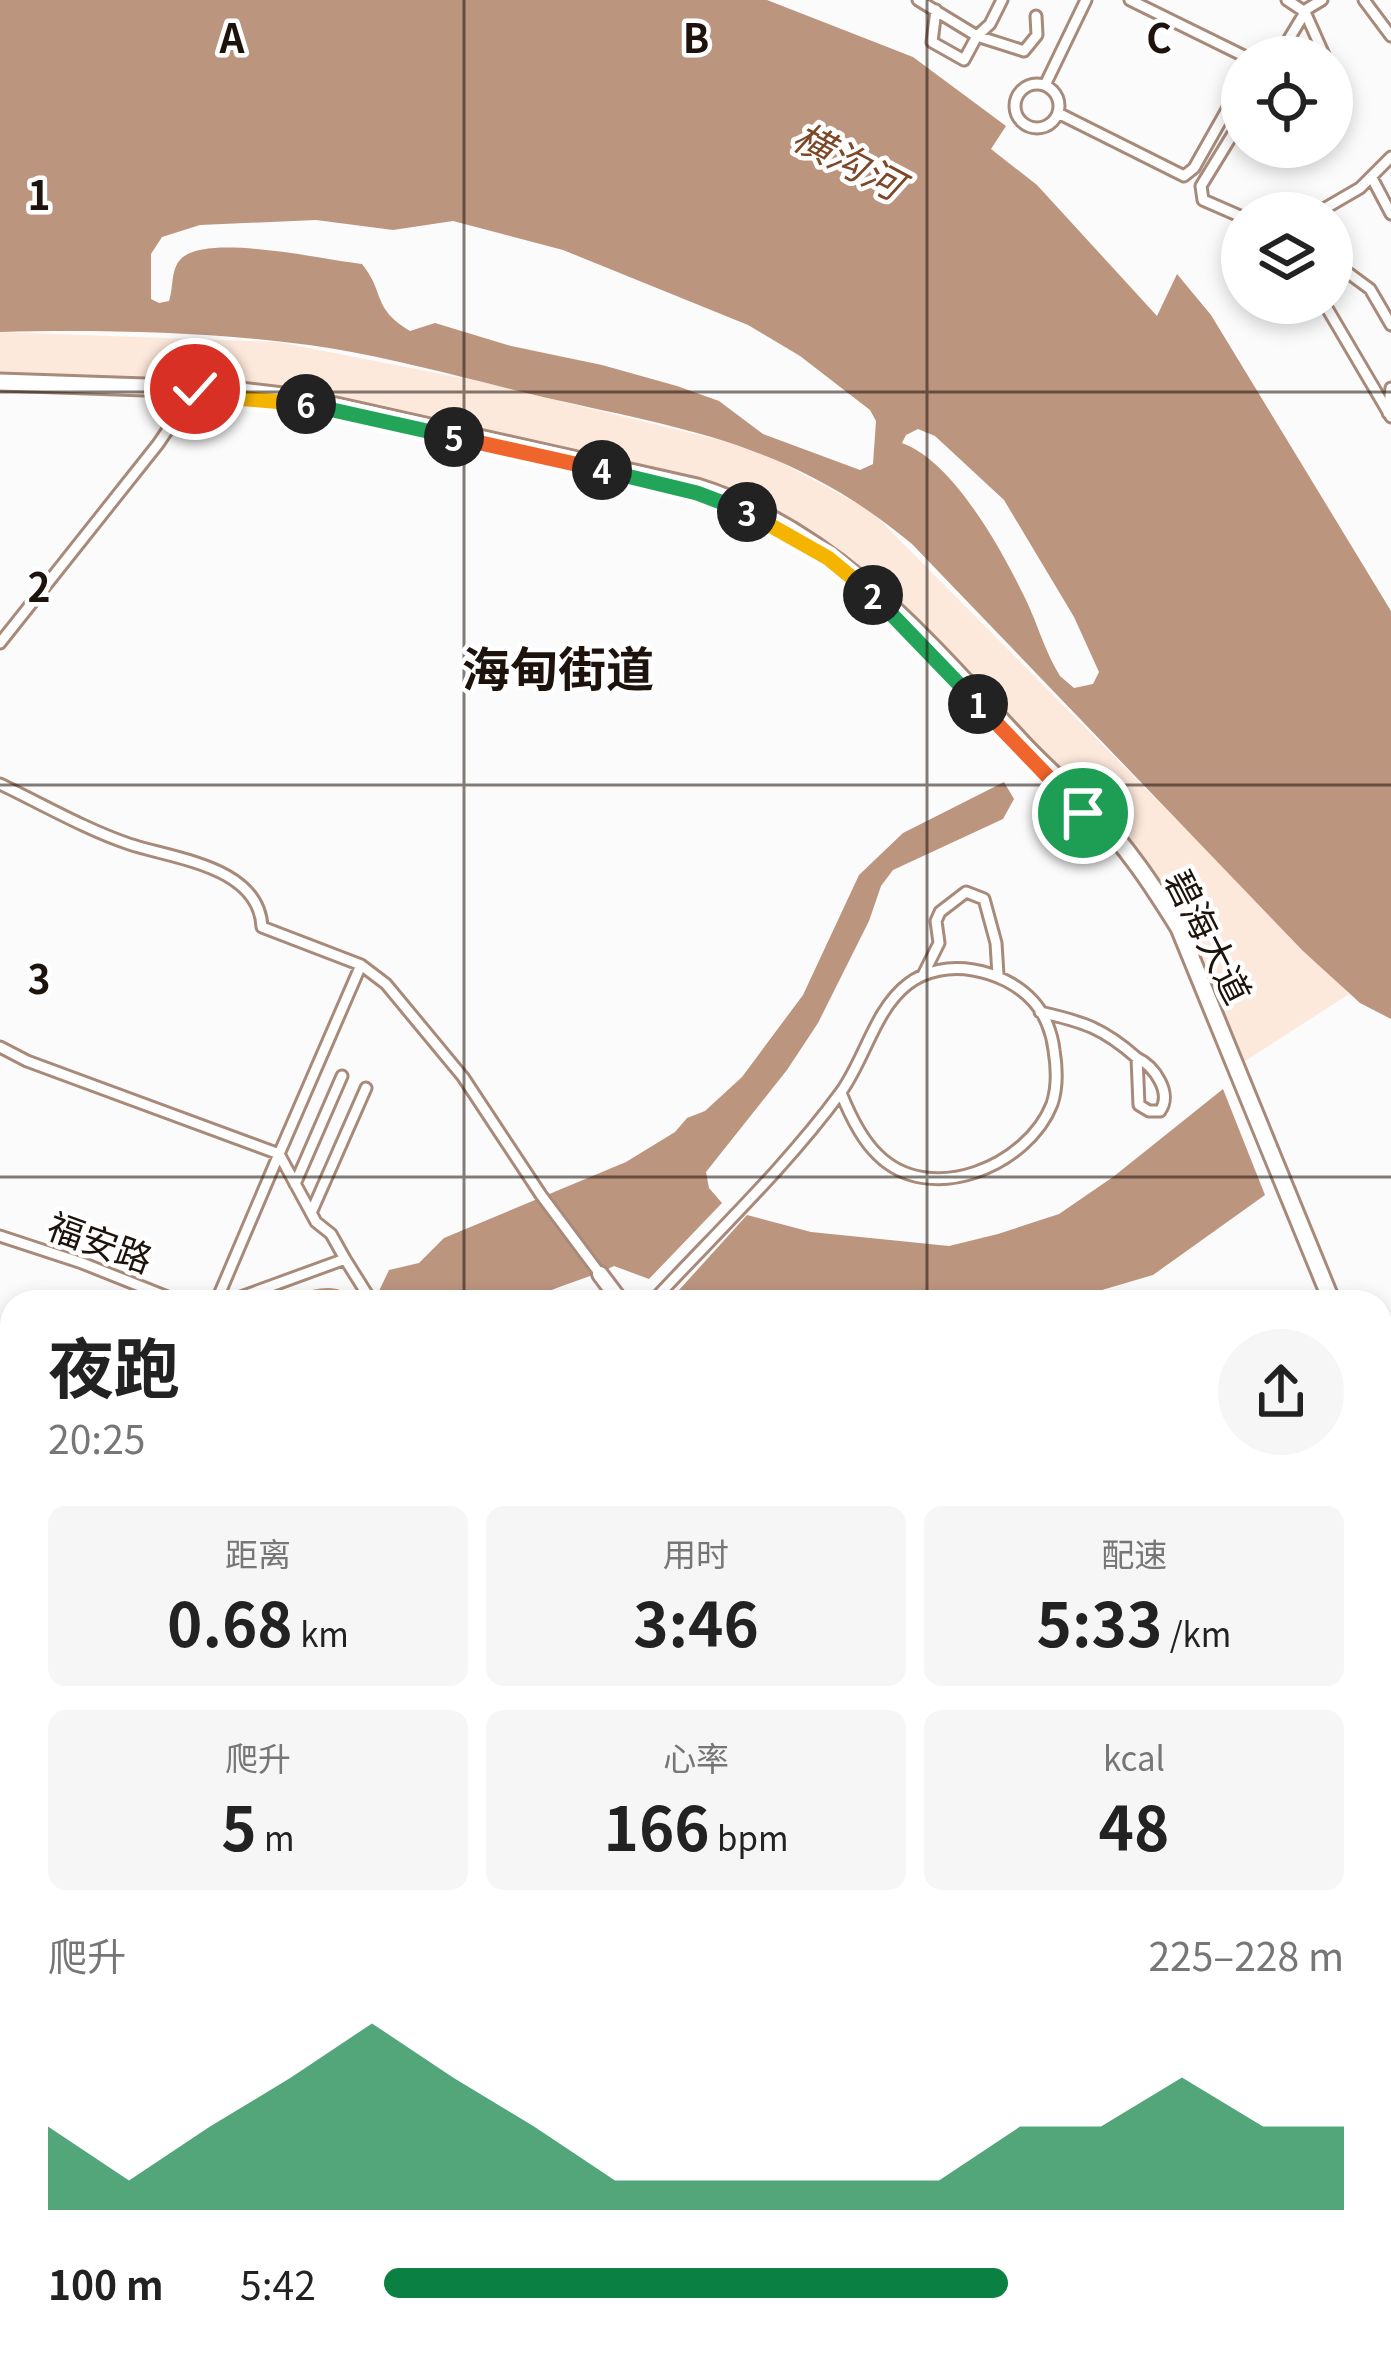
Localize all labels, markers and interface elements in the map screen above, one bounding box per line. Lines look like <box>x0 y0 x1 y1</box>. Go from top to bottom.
text: A <box>219 8 246 64</box>
text: B <box>683 8 709 64</box>
text: C <box>1146 8 1172 64</box>
map controls <box>1221 36 1353 324</box>
button: locate <box>1221 36 1353 168</box>
water label: 横沟河 <box>785 106 920 214</box>
text: 1 <box>27 165 51 221</box>
button: layers <box>1221 192 1353 324</box>
pin <box>144 338 246 440</box>
icon: check <box>162 356 228 422</box>
pin: 6 <box>276 374 336 434</box>
text: 6 <box>296 380 316 428</box>
pin: 5 <box>424 407 484 467</box>
text: 5 <box>444 413 464 461</box>
pin: 4 <box>572 440 632 500</box>
text: 4 <box>592 446 612 494</box>
pin: 3 <box>717 482 777 542</box>
text: 3 <box>737 488 757 536</box>
text: 2 <box>27 557 51 613</box>
pin: 2 <box>843 565 903 625</box>
text: 2 <box>863 571 883 619</box>
district label: 海甸街道 <box>462 631 654 701</box>
pin: 1 <box>948 674 1008 734</box>
text: 1 <box>968 680 988 728</box>
pin <box>1032 762 1134 864</box>
icon: arrive <box>1050 780 1116 846</box>
street label: 碧海大道 <box>1155 860 1267 1012</box>
text: 3 <box>27 949 51 1005</box>
street label: 福安路 <box>41 1197 161 1283</box>
text: 夜跑 <box>48 1316 180 1412</box>
button: share <box>1218 1329 1344 1455</box>
text: 20:25 <box>48 1409 145 1465</box>
text: 距离 <box>225 1529 291 1577</box>
text: 用时 <box>663 1529 729 1577</box>
text: 配速 <box>1101 1529 1167 1577</box>
text: 0.68 <box>167 1577 293 1664</box>
text: 3:46 <box>633 1577 759 1664</box>
text: 5:33 <box>1037 1577 1162 1664</box>
text: km <box>293 1609 349 1657</box>
text: /km <box>1162 1609 1231 1657</box>
text: 爬升 <box>225 1733 291 1781</box>
text: 心率 <box>663 1733 729 1781</box>
text: kcal <box>1103 1733 1165 1781</box>
text: 5 <box>221 1781 257 1868</box>
text: 166 <box>603 1781 710 1868</box>
text: 48 <box>1099 1781 1169 1868</box>
text: m <box>257 1813 295 1861</box>
text: bpm <box>710 1813 789 1861</box>
text: 爬升 <box>48 1926 126 1982</box>
text: 225–228 m <box>1148 1926 1344 1982</box>
text: 100 m <box>48 2255 163 2311</box>
text: 5:42 <box>240 2255 316 2311</box>

